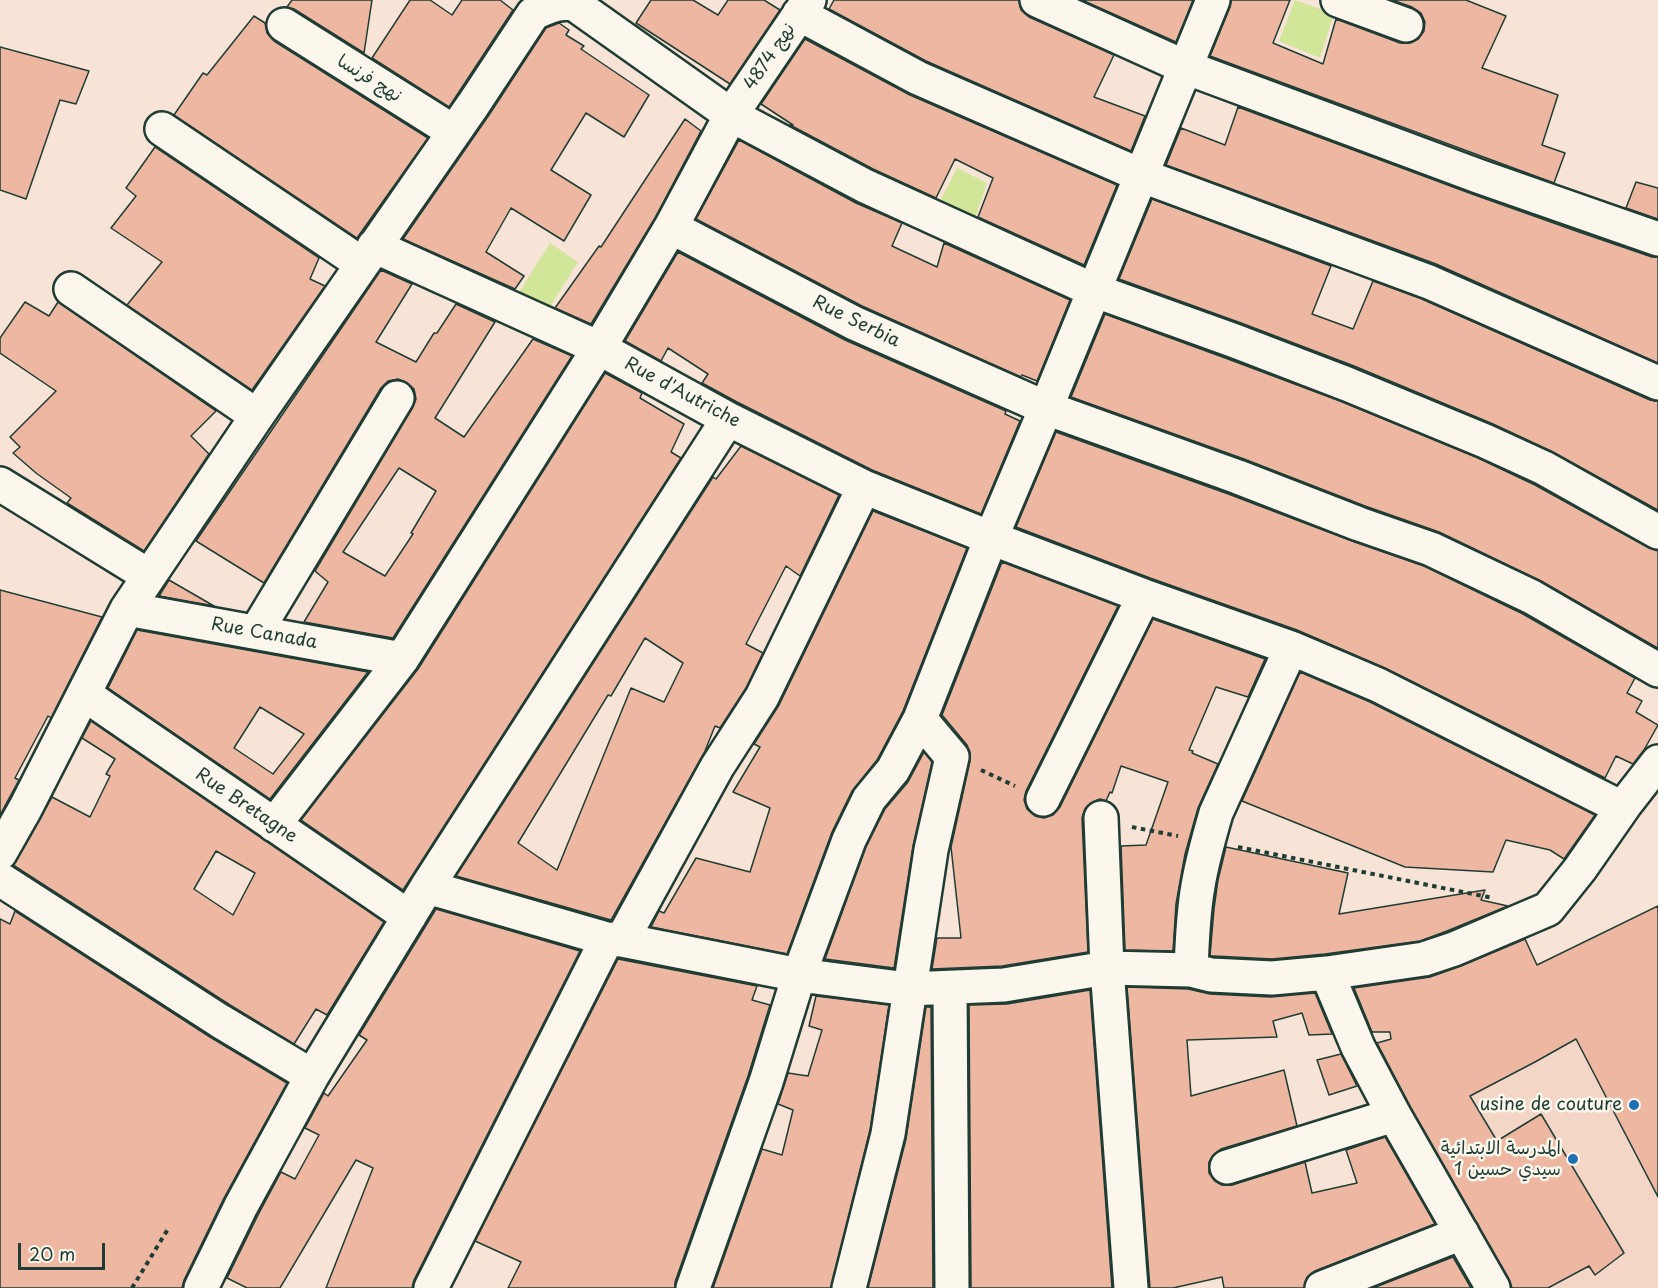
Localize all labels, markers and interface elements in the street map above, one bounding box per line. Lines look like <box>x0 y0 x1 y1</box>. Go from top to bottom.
street label: نهج 4874 <box>740 19 800 95</box>
street label: نهج فرنسا <box>333 51 405 107</box>
street label: Rue Serbia <box>809 292 903 352</box>
street label: Rue d'Autriche <box>620 353 744 433</box>
street label: Rue Canada <box>209 614 319 654</box>
street label: Rue Bretagne <box>191 764 301 848</box>
place label: usine de couture <box>1480 1094 1622 1116</box>
marker: usine de couture <box>1627 1098 1641 1112</box>
place label: المدرسة الابتدائية سيدي حسين 1 <box>1441 1138 1561 1180</box>
marker: المدرسة الابتدائية سيدي حسين 1 <box>1566 1152 1580 1166</box>
scale bar <box>21 1231 108 1269</box>
text: 20 m <box>29 1240 75 1267</box>

